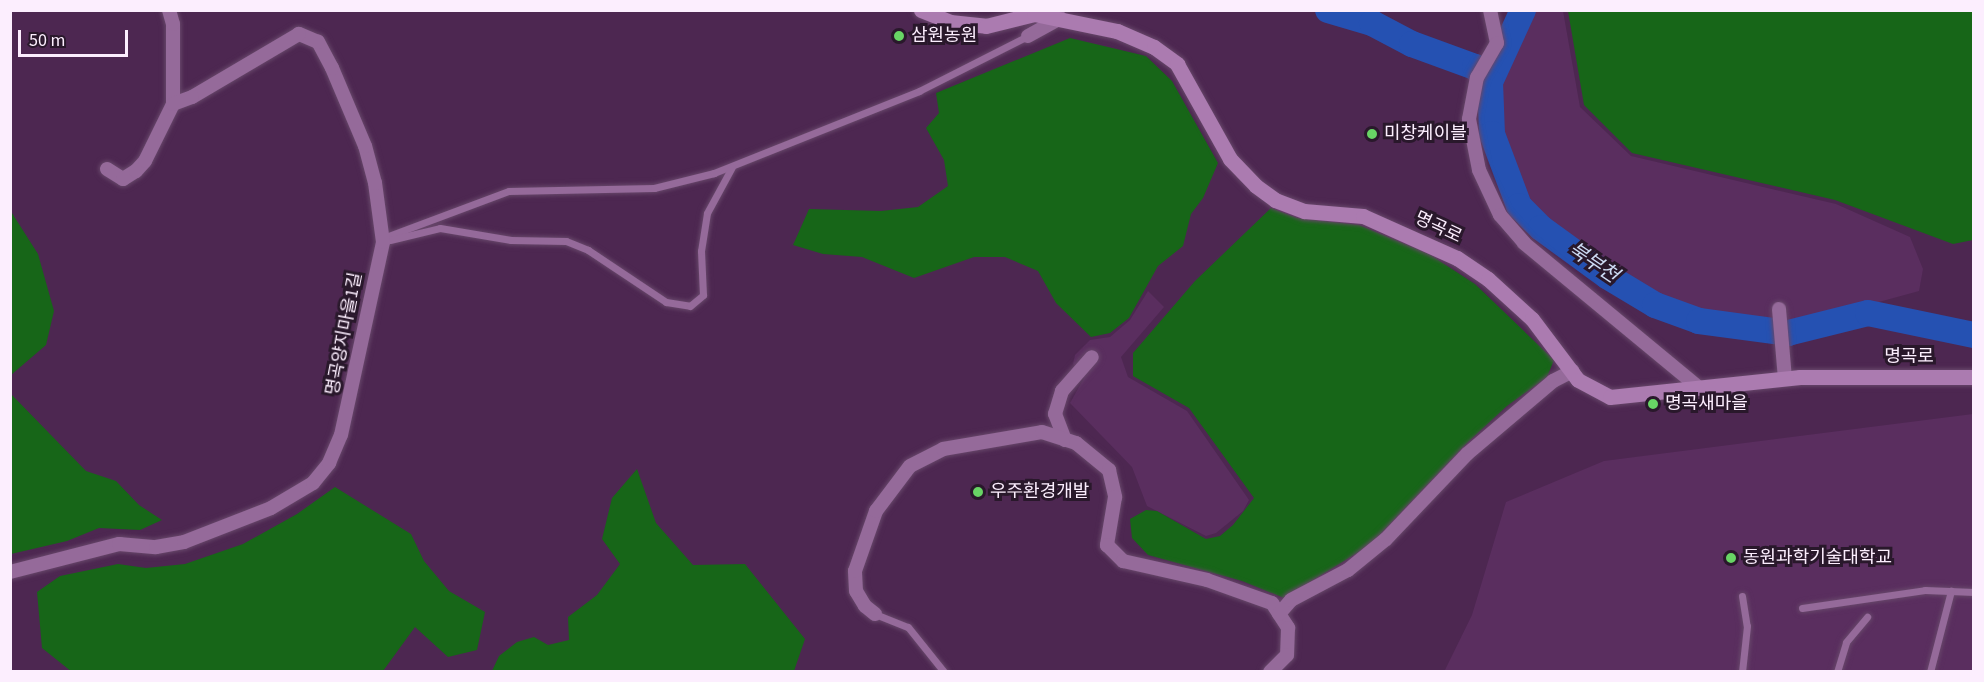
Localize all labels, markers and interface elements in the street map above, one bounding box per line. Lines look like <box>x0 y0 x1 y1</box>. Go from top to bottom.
scale bar <box>21 18 130 56</box>
place label: 삼원농원 <box>911 25 977 47</box>
text: 50 m <box>29 28 65 53</box>
marker: 삼원농원 <box>892 29 906 43</box>
place label: 미창케이블 <box>1384 123 1467 145</box>
marker: 미창케이블 <box>1365 127 1379 141</box>
street label: 명곡로 <box>1411 208 1465 248</box>
water label: 북부천 <box>1563 238 1623 288</box>
street label: 명곡양지마을1길 <box>322 271 368 397</box>
street label: 명곡로 <box>1884 346 1934 368</box>
place label: 명곡새마을 <box>1665 393 1748 415</box>
marker: 명곡새마을 <box>1646 397 1660 411</box>
place label: 우주환경개발 <box>990 481 1089 503</box>
marker: 우주환경개발 <box>971 485 985 499</box>
place label: 동원과학기술대학교 <box>1743 547 1892 569</box>
marker: 동원과학기술대학교 <box>1724 551 1738 565</box>

